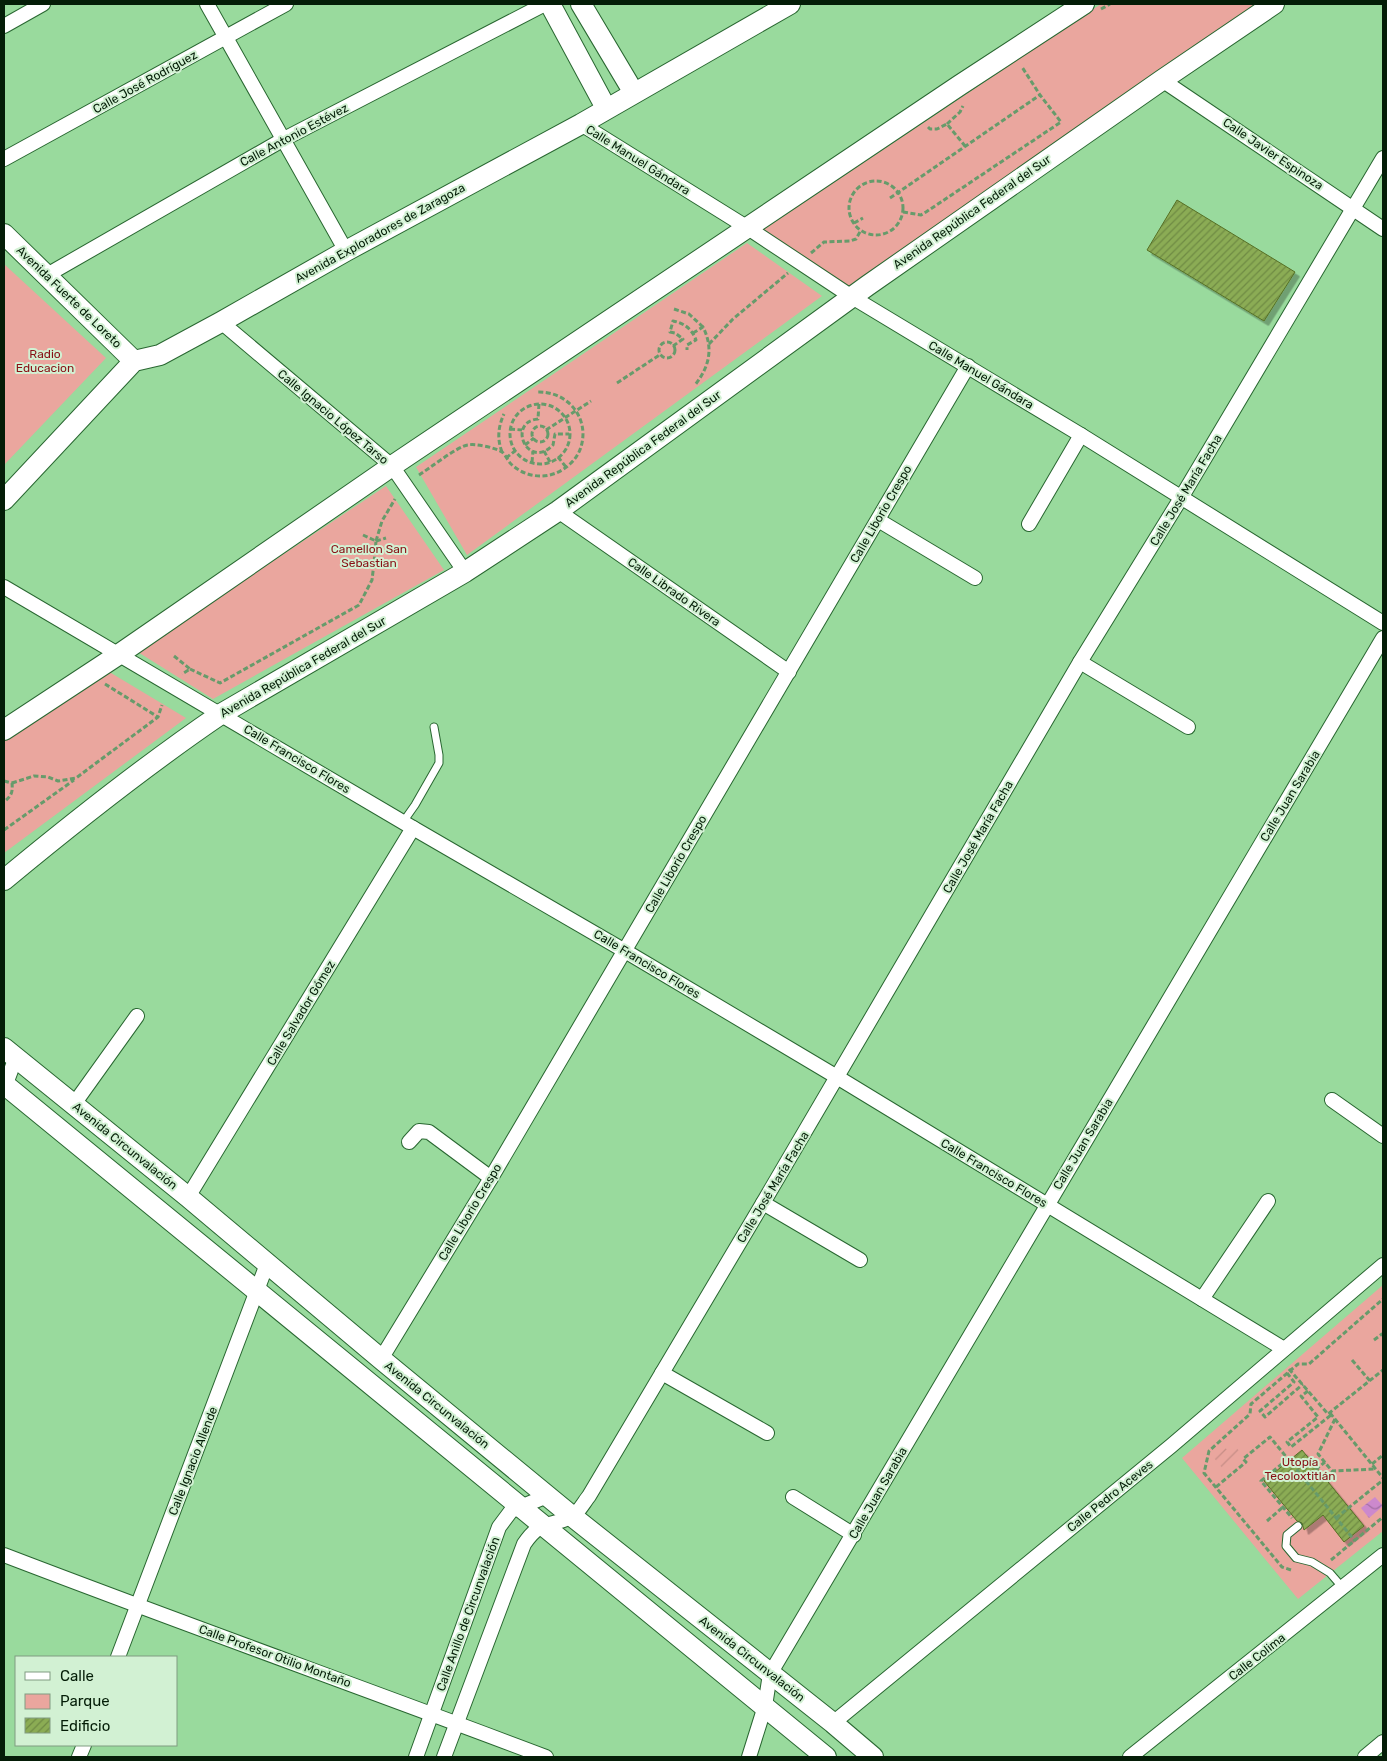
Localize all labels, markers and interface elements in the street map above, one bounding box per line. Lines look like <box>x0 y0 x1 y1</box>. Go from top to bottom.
street label: Calle José Rodríguez <box>90 48 200 116</box>
street label: Calle Antonio Estévez <box>238 101 350 169</box>
street label: Calle Javier Espinoza <box>1220 115 1326 193</box>
street label: Calle Manuel Gándara <box>583 122 693 198</box>
street label: Avenida República Federal del Sur <box>891 152 1054 272</box>
street label: Avenida Exploradores de Zaragoza <box>293 180 467 286</box>
street label: Avenida Fuerte de Loreto <box>14 243 124 351</box>
street label: Calle Manuel Gándara <box>926 338 1036 412</box>
park label: Radio Educacion <box>16 347 74 375</box>
street label: Calle Ignacio López Tarso <box>275 367 391 467</box>
street label: Avenida República Federal del Sur <box>562 388 724 510</box>
street label: Calle José María Facha <box>1147 432 1225 548</box>
street label: Calle Liborio Crespo <box>847 463 915 565</box>
park label: Camellon San Sebastian <box>331 542 407 570</box>
street label: Calle Librado Rivera <box>625 555 723 629</box>
street label: Avenida República Federal del Sur <box>218 613 389 720</box>
street label: Calle Francisco Flores <box>241 722 353 796</box>
street label: Calle Juan Sarabia <box>1257 748 1323 844</box>
street label: Calle José María Facha <box>940 778 1016 896</box>
street label: Calle Liborio Crespo <box>642 813 710 915</box>
street label: Calle Francisco Flores <box>591 927 703 1001</box>
street label: Calle Salvador Gómez <box>264 958 338 1068</box>
street label: Calle Juan Sarabia <box>1050 1096 1116 1192</box>
street label: Avenida Circunvalación <box>70 1100 180 1192</box>
street label: Calle José María Facha <box>734 1129 812 1245</box>
street label: Calle Francisco Flores <box>938 1136 1050 1210</box>
street label: Calle Liborio Crespo <box>436 1161 504 1263</box>
street label: Avenida Circunvalación <box>382 1359 492 1451</box>
street label: Calle Ignacio Allende <box>166 1404 220 1517</box>
street label: Calle Juan Sarabia <box>846 1445 910 1541</box>
park label: Utopía Tecoloxtitlán <box>1264 1455 1336 1483</box>
street label: Calle Pedro Aceves <box>1064 1457 1156 1535</box>
street label: Calle Anillo de Circunvalación <box>434 1535 502 1693</box>
street label: Avenida Circunvalación <box>696 1613 808 1705</box>
street label: Calle Profesor Otilio Montaño <box>197 1622 353 1690</box>
street label: Calle Colima <box>1226 1631 1288 1683</box>
legend <box>15 1656 178 1746</box>
text: Calle <box>60 1667 94 1685</box>
text: Parque <box>60 1692 110 1710</box>
text: Edificio <box>60 1717 110 1735</box>

